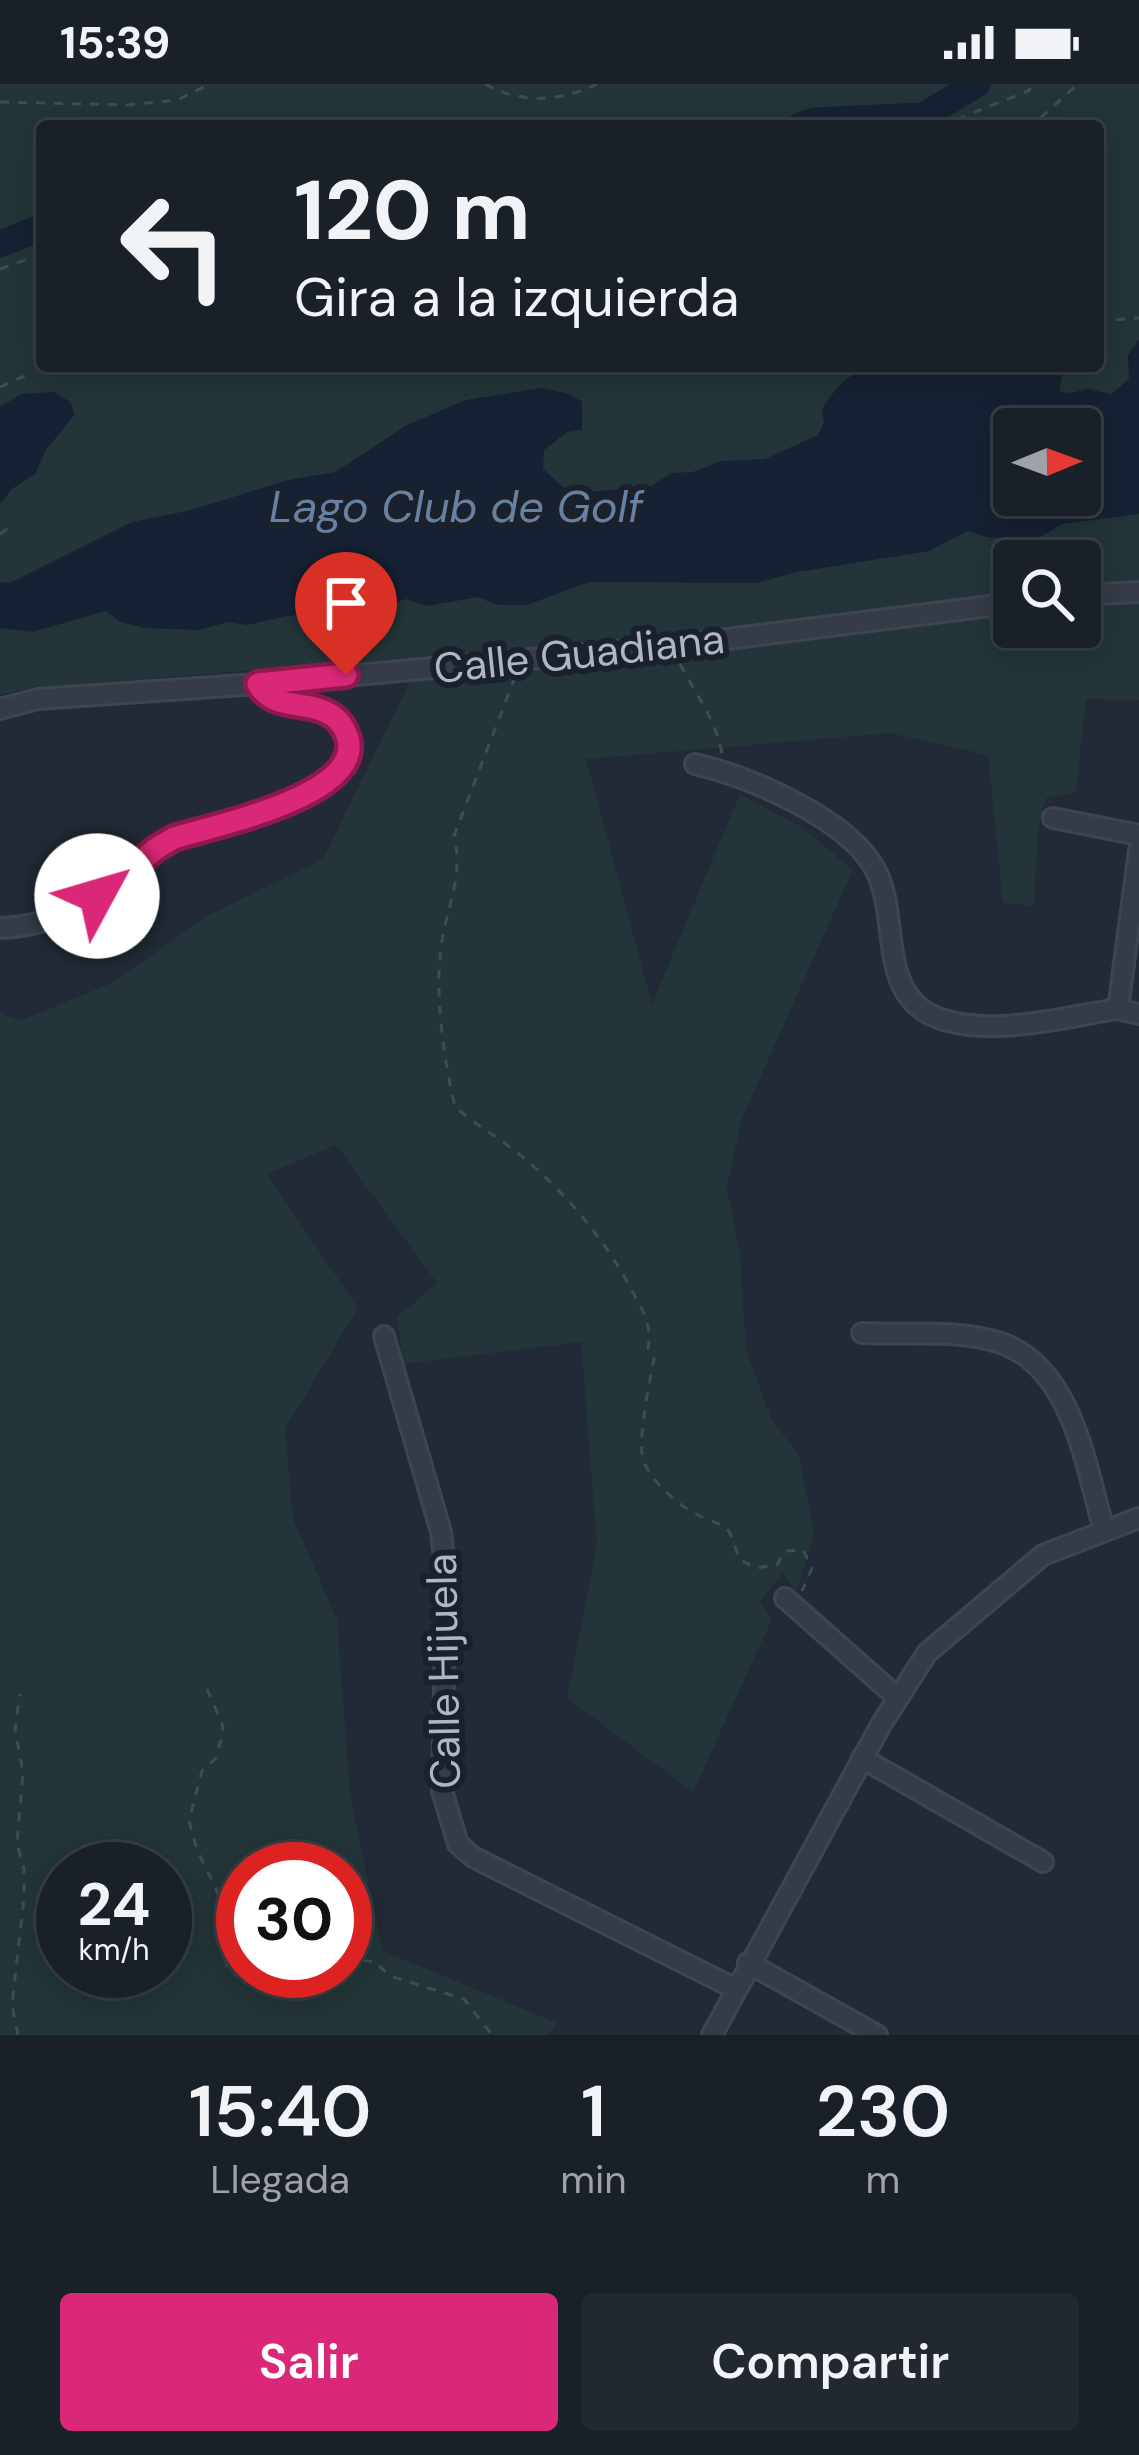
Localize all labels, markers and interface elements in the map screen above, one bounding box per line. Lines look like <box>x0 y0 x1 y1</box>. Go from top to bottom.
text: 15:39 <box>60 13 170 72</box>
text: 120 m <box>294 156 531 265</box>
icon: left <box>96 168 252 324</box>
text: Gira a la izquierda <box>294 262 739 333</box>
north arrow <box>993 408 1101 516</box>
map controls <box>993 408 1101 648</box>
water label: Lago Club de Golf <box>269 477 646 536</box>
button: search <box>993 540 1101 648</box>
pin <box>295 552 397 675</box>
icon: arrive <box>313 570 379 636</box>
street label: Calle Guadiana <box>431 611 727 696</box>
position arrow <box>34 833 160 959</box>
street label: Calle Hijuela <box>414 1553 473 1789</box>
speed limit sign: 30 <box>216 1842 372 1998</box>
text: 24 <box>77 1865 151 1944</box>
text: km/h <box>79 1930 149 1969</box>
text: 15:40 <box>189 2065 372 2158</box>
text: 1 <box>581 2065 606 2158</box>
text: 230 <box>815 2065 950 2158</box>
text: Llegada <box>210 2154 350 2205</box>
text: min <box>560 2154 627 2205</box>
text: m <box>865 2154 900 2205</box>
button: Salir <box>60 2293 558 2431</box>
button: Compartir <box>582 2293 1079 2431</box>

